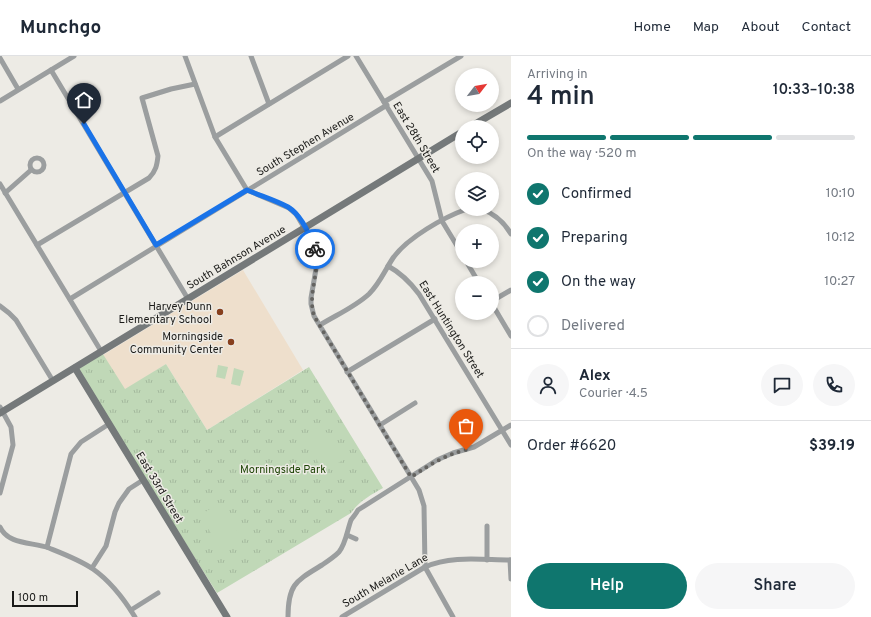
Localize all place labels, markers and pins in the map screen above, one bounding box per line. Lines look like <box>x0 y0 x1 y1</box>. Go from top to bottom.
pin <box>67 83 101 124</box>
place label: Harvey Dunn Elementary School <box>119 300 212 327</box>
marker: Harvey Dunn Elementary School <box>215 307 225 317</box>
place label: Morningside Community Center <box>130 330 224 357</box>
marker: Morningside Community Center <box>226 337 236 347</box>
pin <box>449 409 483 450</box>

